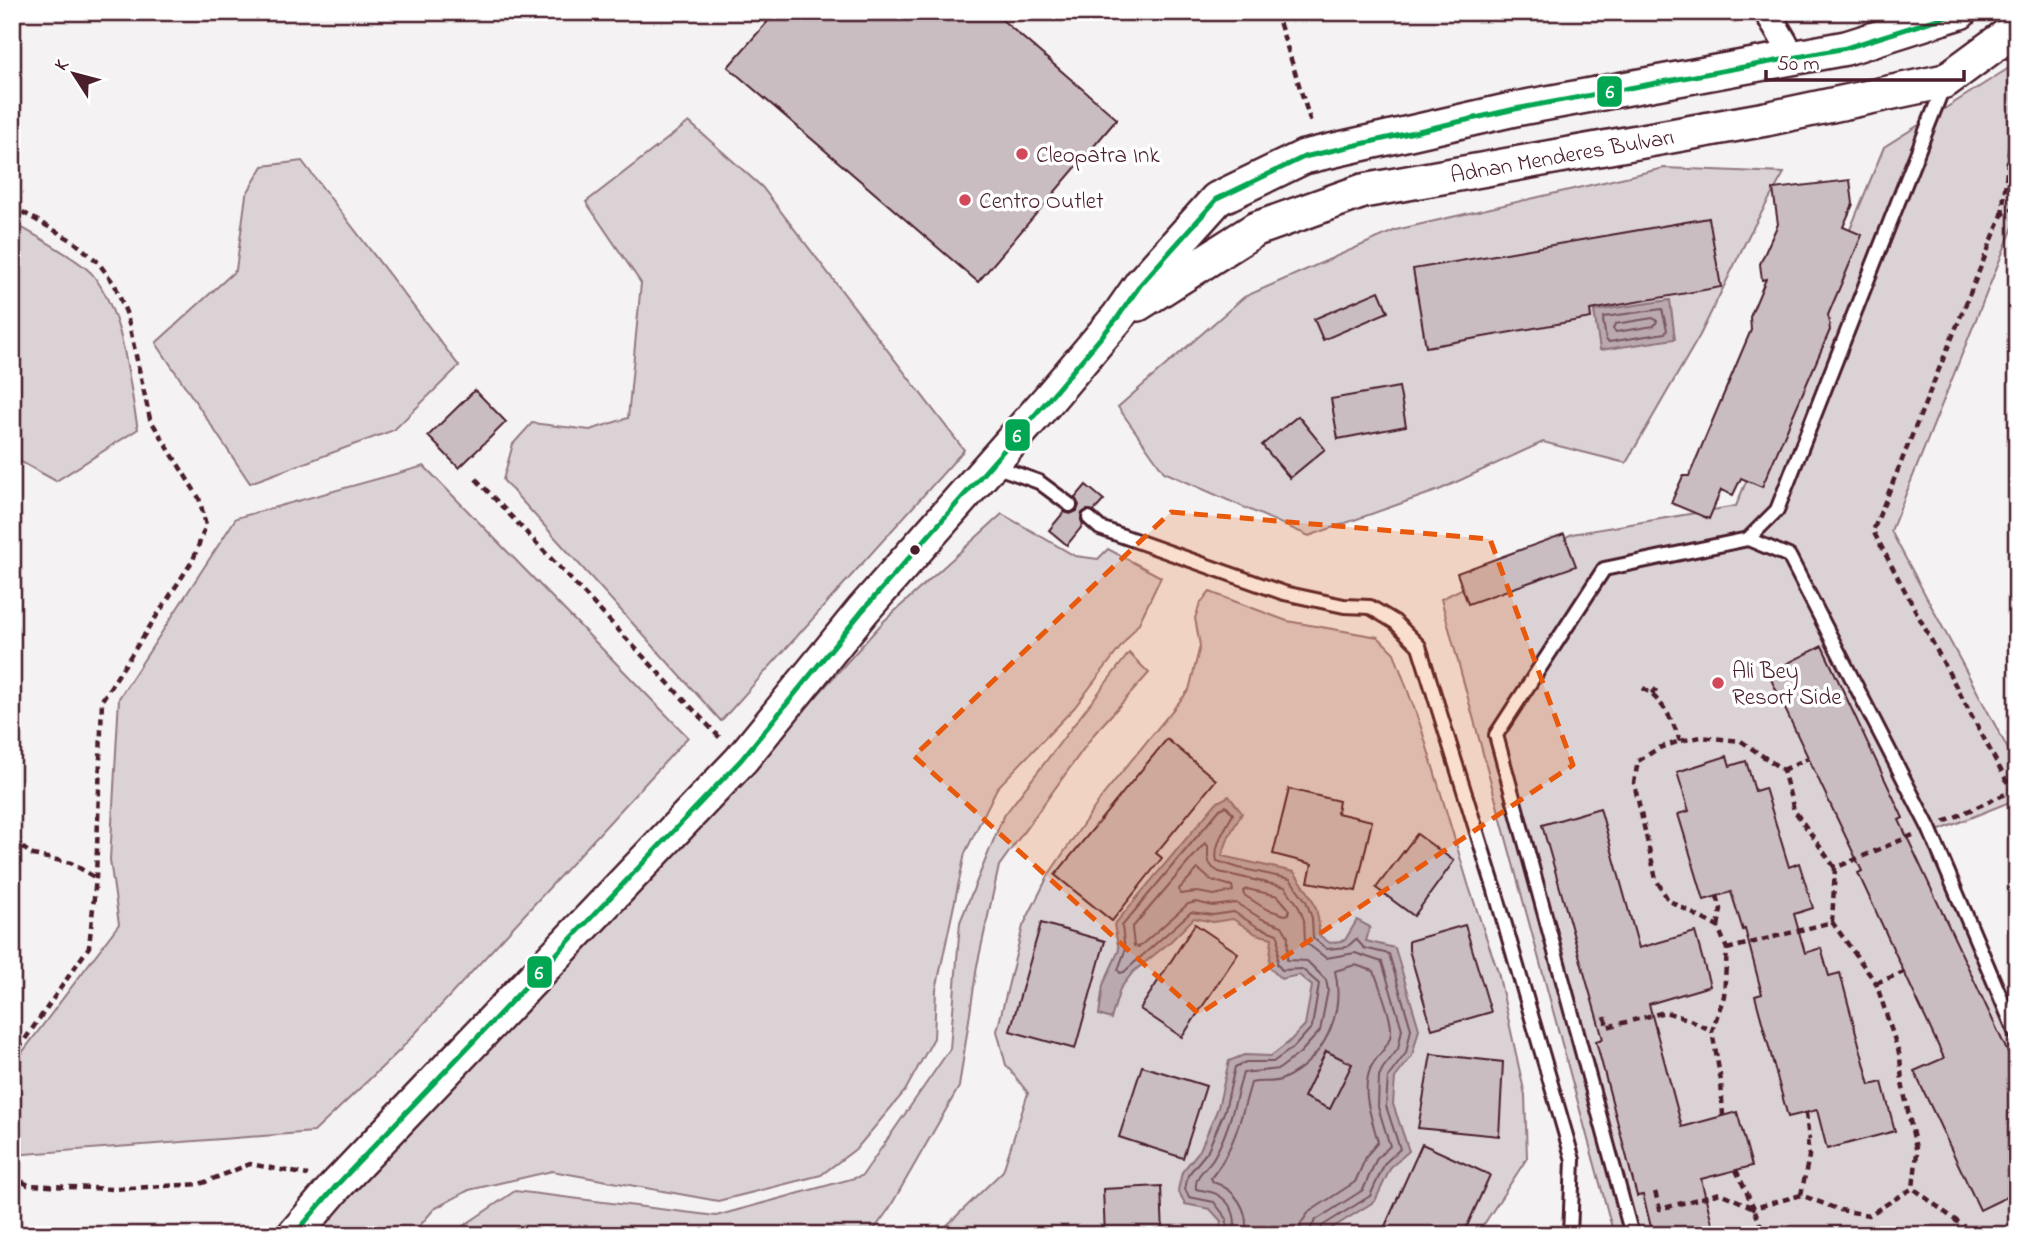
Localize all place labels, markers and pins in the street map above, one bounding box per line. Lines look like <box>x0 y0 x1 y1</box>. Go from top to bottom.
place label: Cleopatra Ink <box>1036 140 1160 173</box>
marker: Cleopatra Ink <box>1014 146 1030 162</box>
place label: Centro Outlet <box>979 186 1104 219</box>
marker: Centro Outlet <box>957 192 973 208</box>
unlabelled marker <box>908 543 922 557</box>
place label: Ali Bey Resort Side <box>1732 656 1842 715</box>
marker: Ali Bey Resort Side <box>1710 675 1726 691</box>

